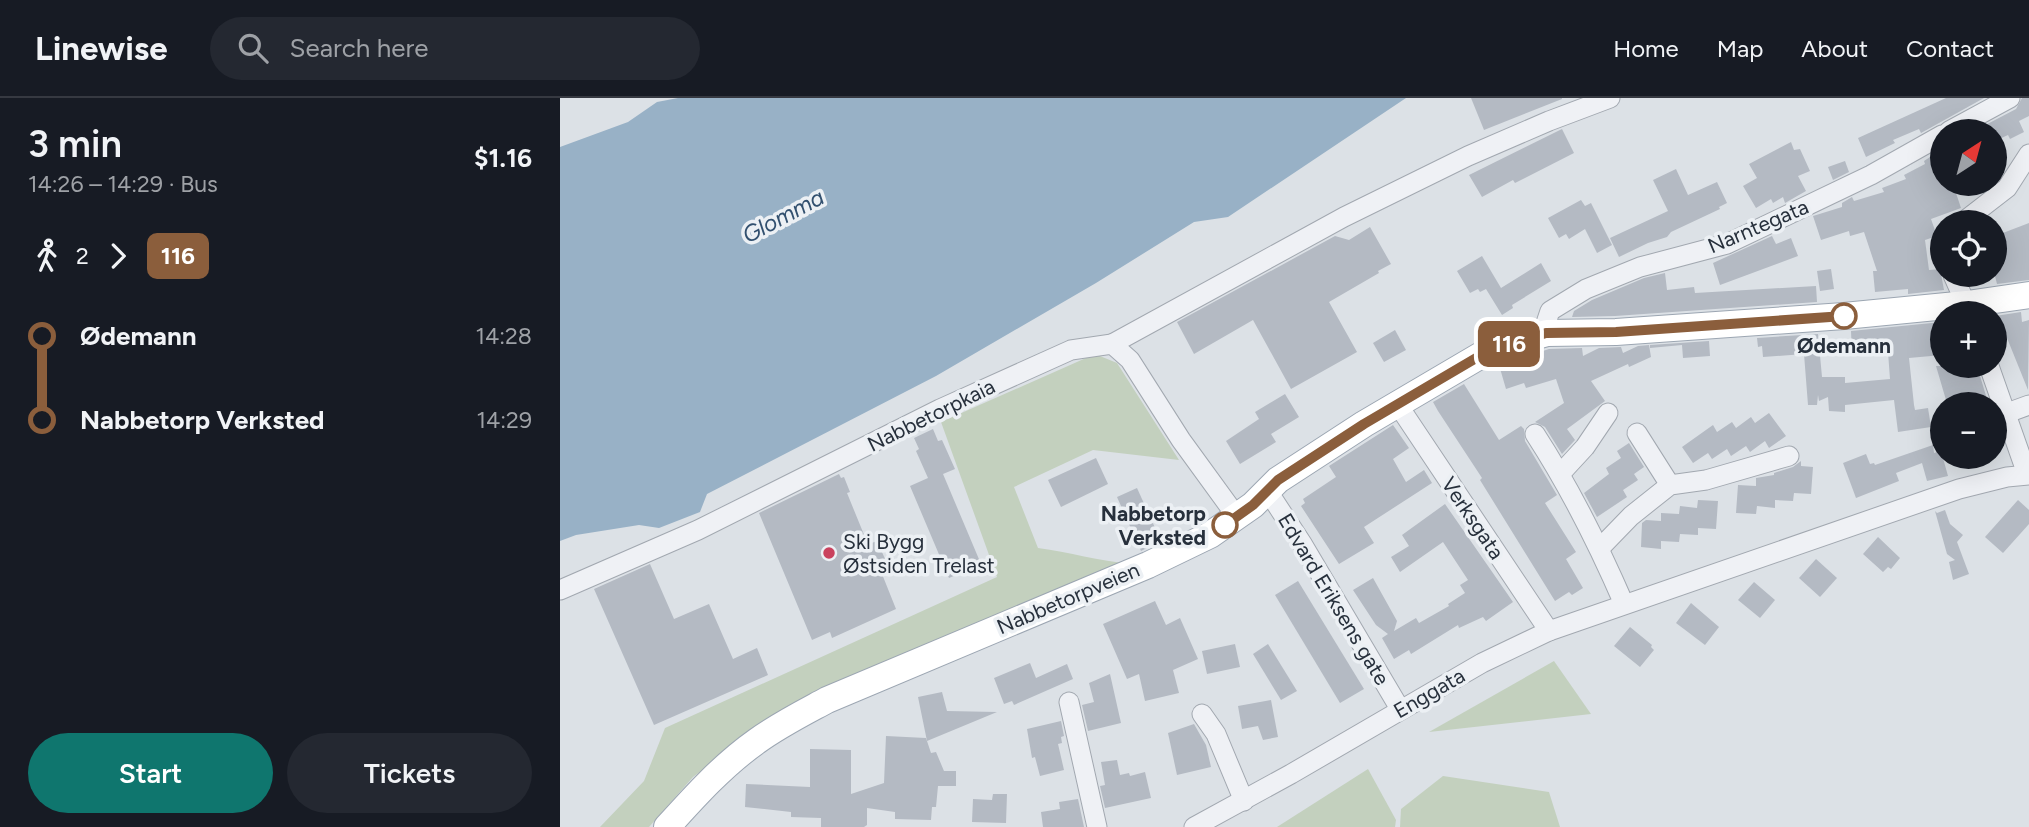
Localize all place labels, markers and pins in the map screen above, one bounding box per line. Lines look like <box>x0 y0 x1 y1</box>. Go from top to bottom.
marker: Ødemann <box>1831 303 1857 329</box>
place label: Ødemann <box>1797 333 1891 358</box>
place label: Nabbetorp Verksted <box>1101 501 1206 550</box>
marker: Nabbetorp Verksted <box>1212 512 1238 538</box>
place label: Ski Bygg Østsiden Trelast <box>843 529 995 578</box>
marker: Ski Bygg Østsiden Trelast <box>821 545 837 561</box>

